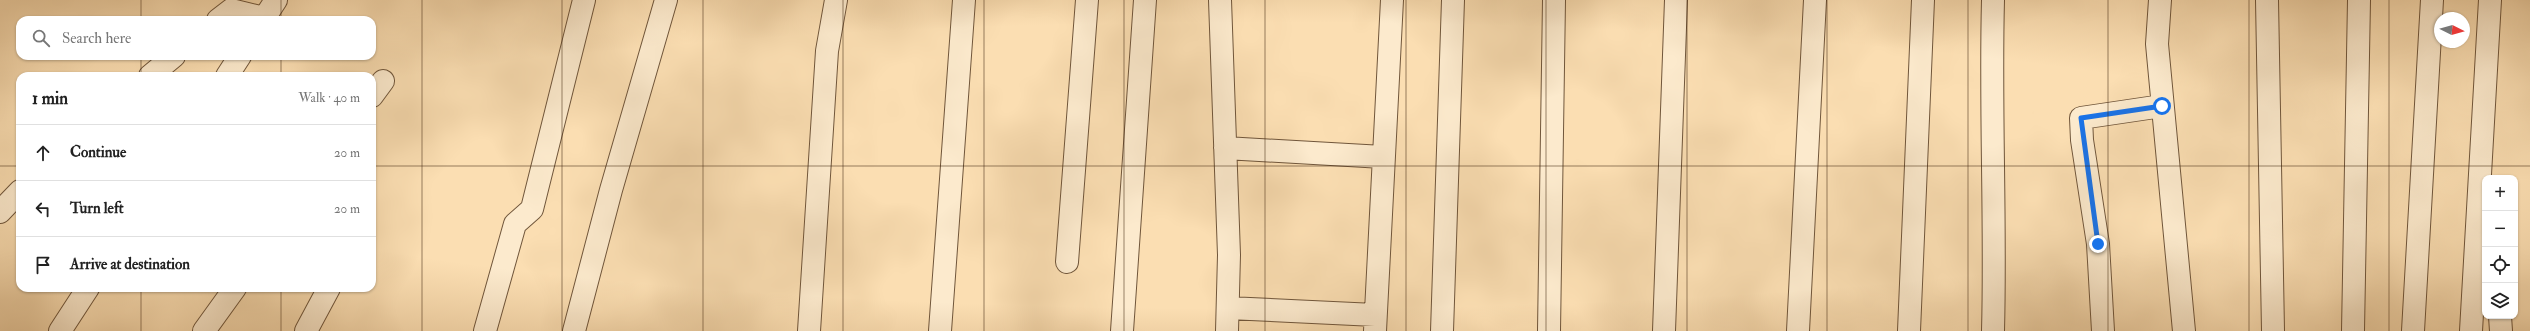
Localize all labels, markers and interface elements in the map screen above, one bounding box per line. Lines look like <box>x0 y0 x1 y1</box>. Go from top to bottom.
north arrow <box>2434 12 2470 48</box>
search box <box>16 16 376 60</box>
icon: search <box>30 27 52 49</box>
text: Search here <box>62 29 131 48</box>
text: 1 min <box>32 88 68 109</box>
text: Walk · 40 m <box>298 90 360 106</box>
route start <box>2153 97 2171 115</box>
icon: ahead <box>32 142 54 164</box>
text: Continue <box>70 143 126 162</box>
text: 20 m <box>334 145 360 161</box>
map controls <box>2482 175 2518 319</box>
button: + <box>2482 175 2518 211</box>
icon: left <box>32 198 54 220</box>
text: Turn left <box>70 199 124 218</box>
text: 20 m <box>334 201 360 217</box>
button: − <box>2482 211 2518 247</box>
route end <box>2089 235 2107 253</box>
button: locate <box>2482 247 2518 283</box>
icon: arrive <box>32 254 54 276</box>
text: Arrive at destination <box>70 255 190 274</box>
button: layers <box>2482 283 2518 319</box>

